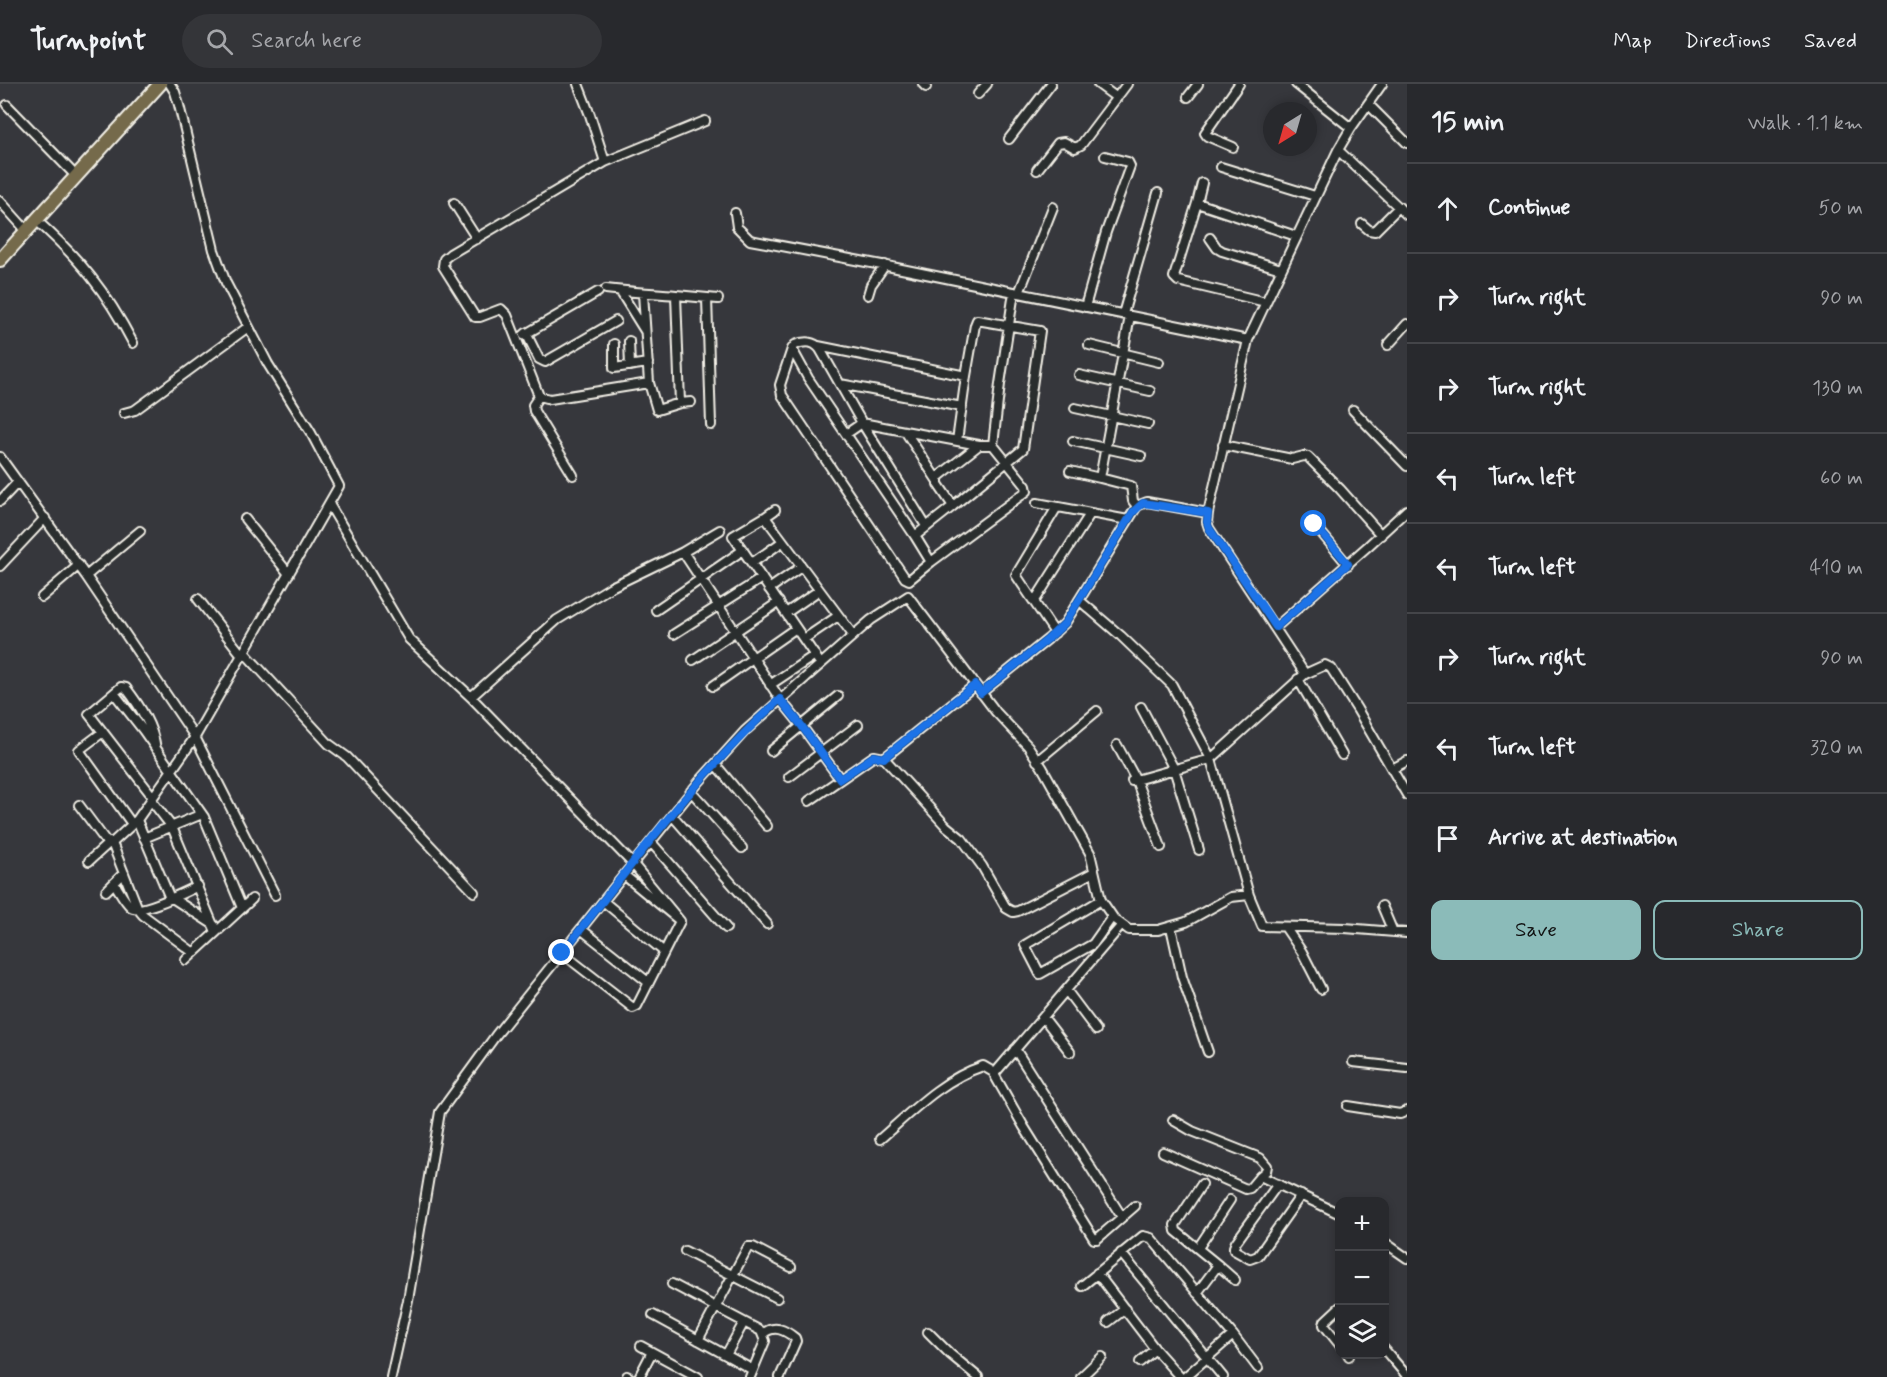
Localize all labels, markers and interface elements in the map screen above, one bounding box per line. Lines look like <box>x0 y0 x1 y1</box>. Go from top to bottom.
search box <box>182 14 602 68</box>
text: Turnpoint <box>30 23 146 60</box>
icon: search <box>203 25 236 58</box>
text: Search here <box>251 27 362 55</box>
text: Map <box>1613 27 1652 55</box>
text: Directions <box>1685 27 1771 55</box>
text: Saved <box>1804 27 1857 55</box>
north arrow <box>1263 102 1317 156</box>
text: 15 min <box>1431 106 1505 140</box>
text: Walk · 1.1 km <box>1748 110 1863 137</box>
icon: ahead <box>1431 192 1464 225</box>
text: Continue <box>1488 194 1570 222</box>
text: 50 m <box>1818 195 1863 222</box>
icon: right <box>1431 282 1464 315</box>
text: Turn right <box>1488 284 1586 312</box>
text: 90 m <box>1820 285 1863 312</box>
icon: right <box>1431 372 1464 405</box>
text: Turn right <box>1488 374 1586 402</box>
text: 130 m <box>1812 375 1863 402</box>
icon: left <box>1431 462 1464 495</box>
text: Turn left <box>1488 464 1576 492</box>
text: 60 m <box>1820 465 1863 492</box>
route start <box>1300 510 1326 536</box>
icon: left <box>1431 552 1464 585</box>
text: Turn left <box>1488 554 1576 582</box>
text: 410 m <box>1809 555 1863 582</box>
icon: right <box>1431 642 1464 675</box>
text: Turn right <box>1488 644 1586 672</box>
text: 90 m <box>1820 645 1863 672</box>
icon: left <box>1431 732 1464 765</box>
text: Turn left <box>1488 734 1576 762</box>
text: 320 m <box>1810 735 1863 762</box>
icon: arrive <box>1431 822 1464 855</box>
text: Arrive at destination <box>1488 824 1678 852</box>
button: Save <box>1431 900 1641 960</box>
button: Share <box>1653 900 1863 960</box>
route end <box>548 939 574 965</box>
map controls <box>1335 1197 1389 1359</box>
button: + <box>1335 1197 1389 1251</box>
button: − <box>1335 1251 1389 1305</box>
button: layers <box>1335 1305 1389 1359</box>

